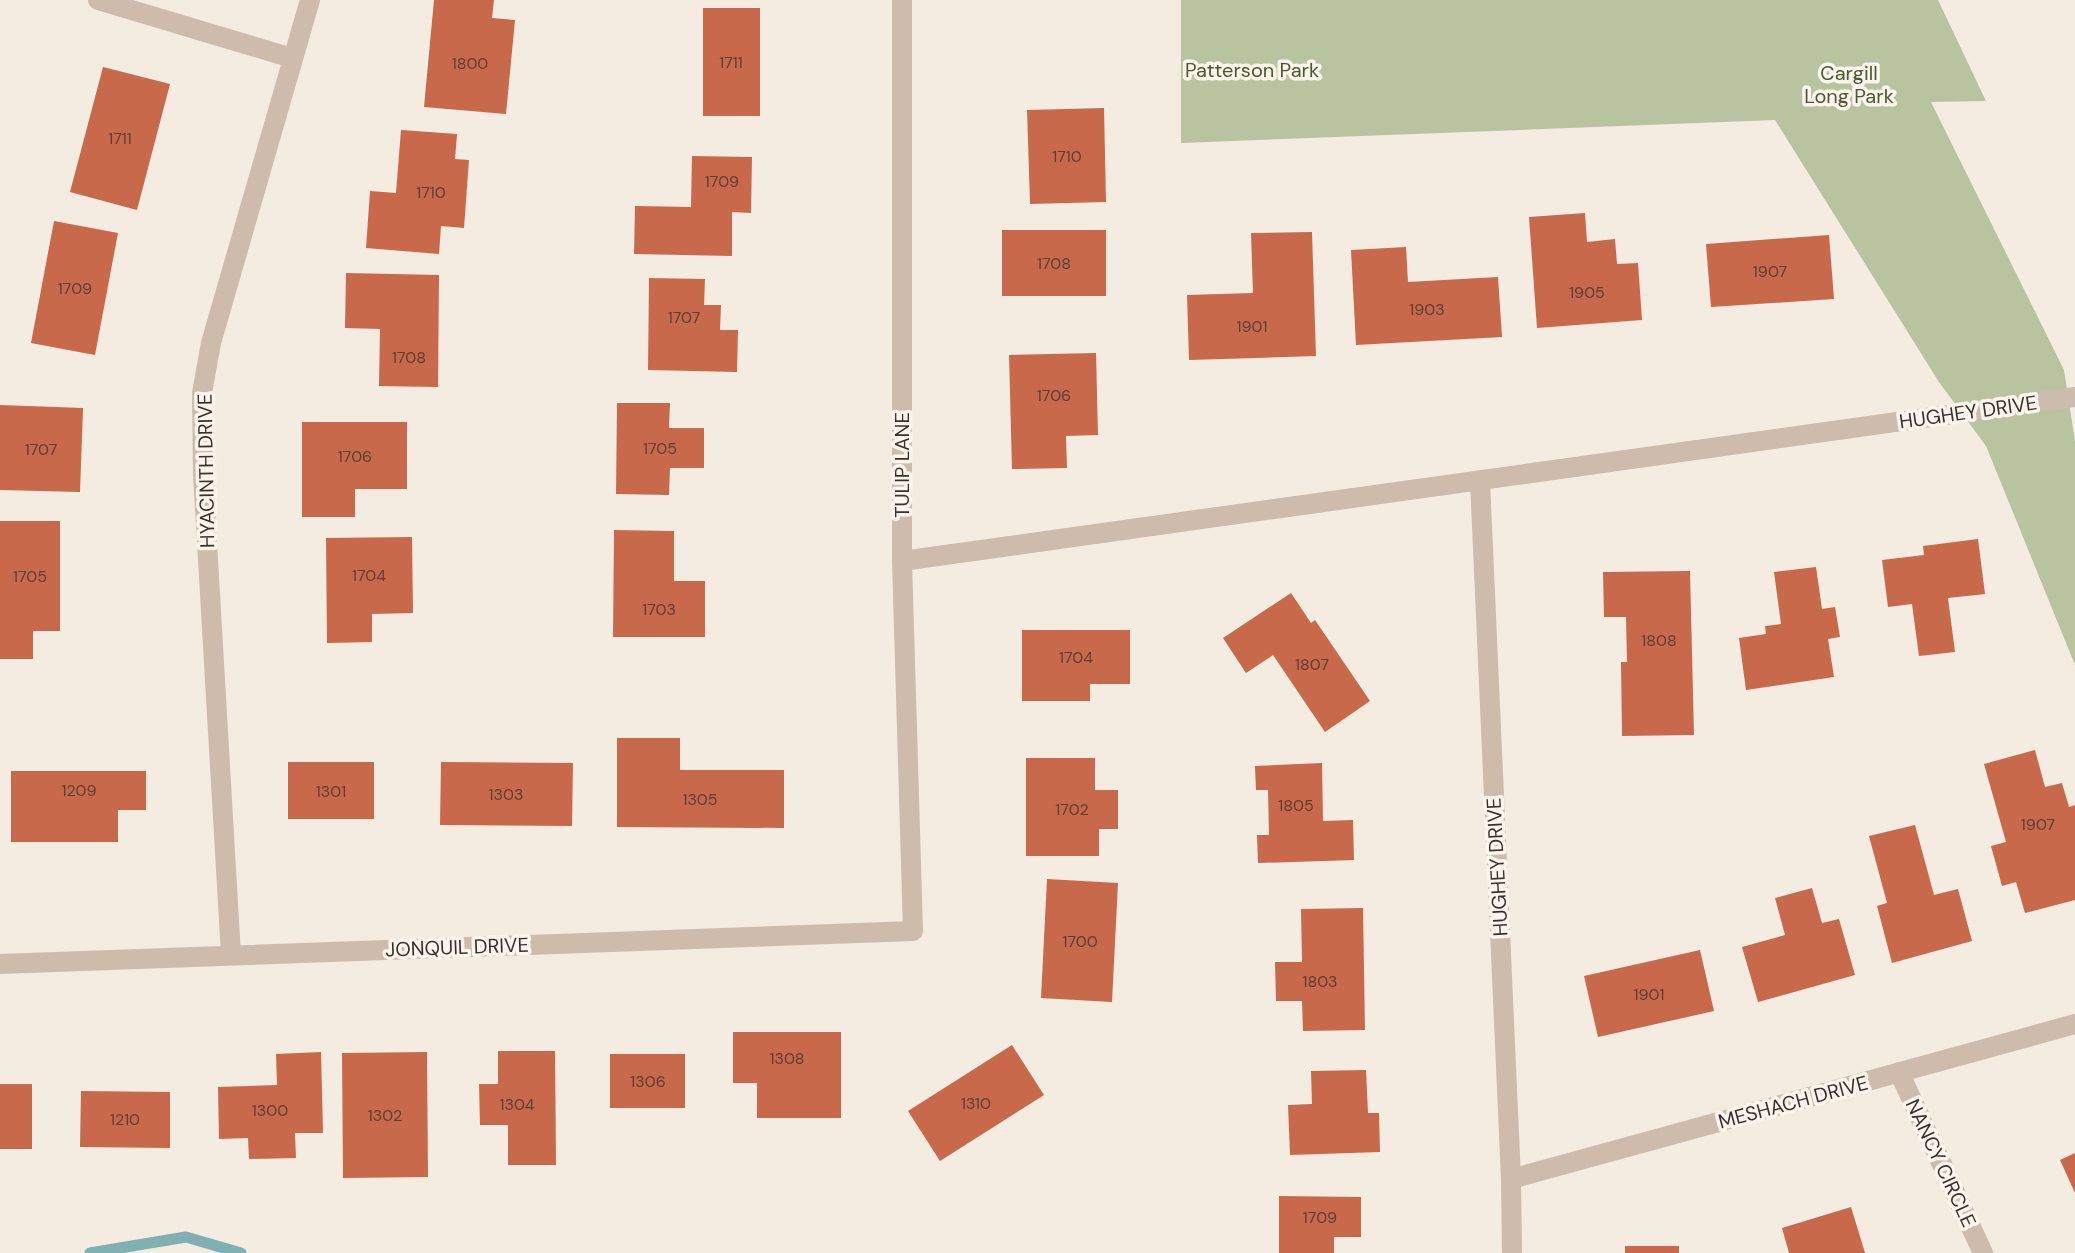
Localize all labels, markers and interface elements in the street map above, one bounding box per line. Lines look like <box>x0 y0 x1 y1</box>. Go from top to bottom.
house number: 1711 <box>719 52 743 73</box>
house number: 1800 <box>452 53 488 74</box>
park label: Patterson Park <box>1185 57 1319 83</box>
park label: Cargill Long Park <box>1804 60 1894 109</box>
house number: 1711 <box>108 128 132 149</box>
house number: 1710 <box>1052 146 1082 167</box>
house number: 1709 <box>705 171 739 192</box>
house number: 1710 <box>416 182 446 203</box>
house number: 1708 <box>1037 253 1071 274</box>
house number: 1907 <box>1753 261 1787 282</box>
house number: 1709 <box>58 278 92 299</box>
house number: 1905 <box>1569 282 1605 303</box>
house number: 1903 <box>1409 299 1445 320</box>
house number: 1707 <box>668 307 700 328</box>
house number: 1901 <box>1237 316 1267 337</box>
house number: 1708 <box>392 347 426 368</box>
house number: 1706 <box>1037 385 1071 406</box>
street label: HUGHEY DRIVE <box>1897 389 2039 435</box>
street label: HYACINTH DRIVE <box>192 394 220 548</box>
street label: TULIP LANE <box>889 412 915 518</box>
house number: 1705 <box>643 438 677 459</box>
house number: 1707 <box>25 439 57 460</box>
house number: 1706 <box>338 446 372 467</box>
house number: 1704 <box>352 565 386 586</box>
house number: 1705 <box>13 566 47 587</box>
house number: 1703 <box>642 599 676 620</box>
house number: 1808 <box>1641 630 1677 651</box>
house number: 1704 <box>1059 647 1093 668</box>
house number: 1807 <box>1295 654 1329 675</box>
house number: 1209 <box>61 780 97 801</box>
house number: 1301 <box>316 781 346 802</box>
house number: 1303 <box>489 784 523 805</box>
house number: 1305 <box>682 789 718 810</box>
house number: 1805 <box>1278 795 1314 816</box>
street label: HUGHEY DRIVE <box>1480 797 1514 937</box>
house number: 1702 <box>1055 799 1089 820</box>
house number: 1907 <box>2021 814 2055 835</box>
house number: 1700 <box>1062 931 1098 952</box>
street label: JONQUIL DRIVE <box>385 932 529 962</box>
house number: 1803 <box>1302 971 1338 992</box>
house number: 1901 <box>1634 984 1664 1005</box>
house number: 1308 <box>769 1048 805 1069</box>
street label: MESHACH DRIVE <box>1715 1069 1871 1135</box>
house number: 1306 <box>630 1071 666 1092</box>
house number: 1310 <box>961 1093 991 1114</box>
house number: 1304 <box>499 1094 535 1115</box>
street label: NANCY CIRCLE <box>1900 1095 1982 1231</box>
house number: 1300 <box>252 1100 288 1121</box>
house number: 1302 <box>368 1105 402 1126</box>
house number: 1210 <box>110 1109 140 1130</box>
house number: 1709 <box>1303 1207 1337 1228</box>

